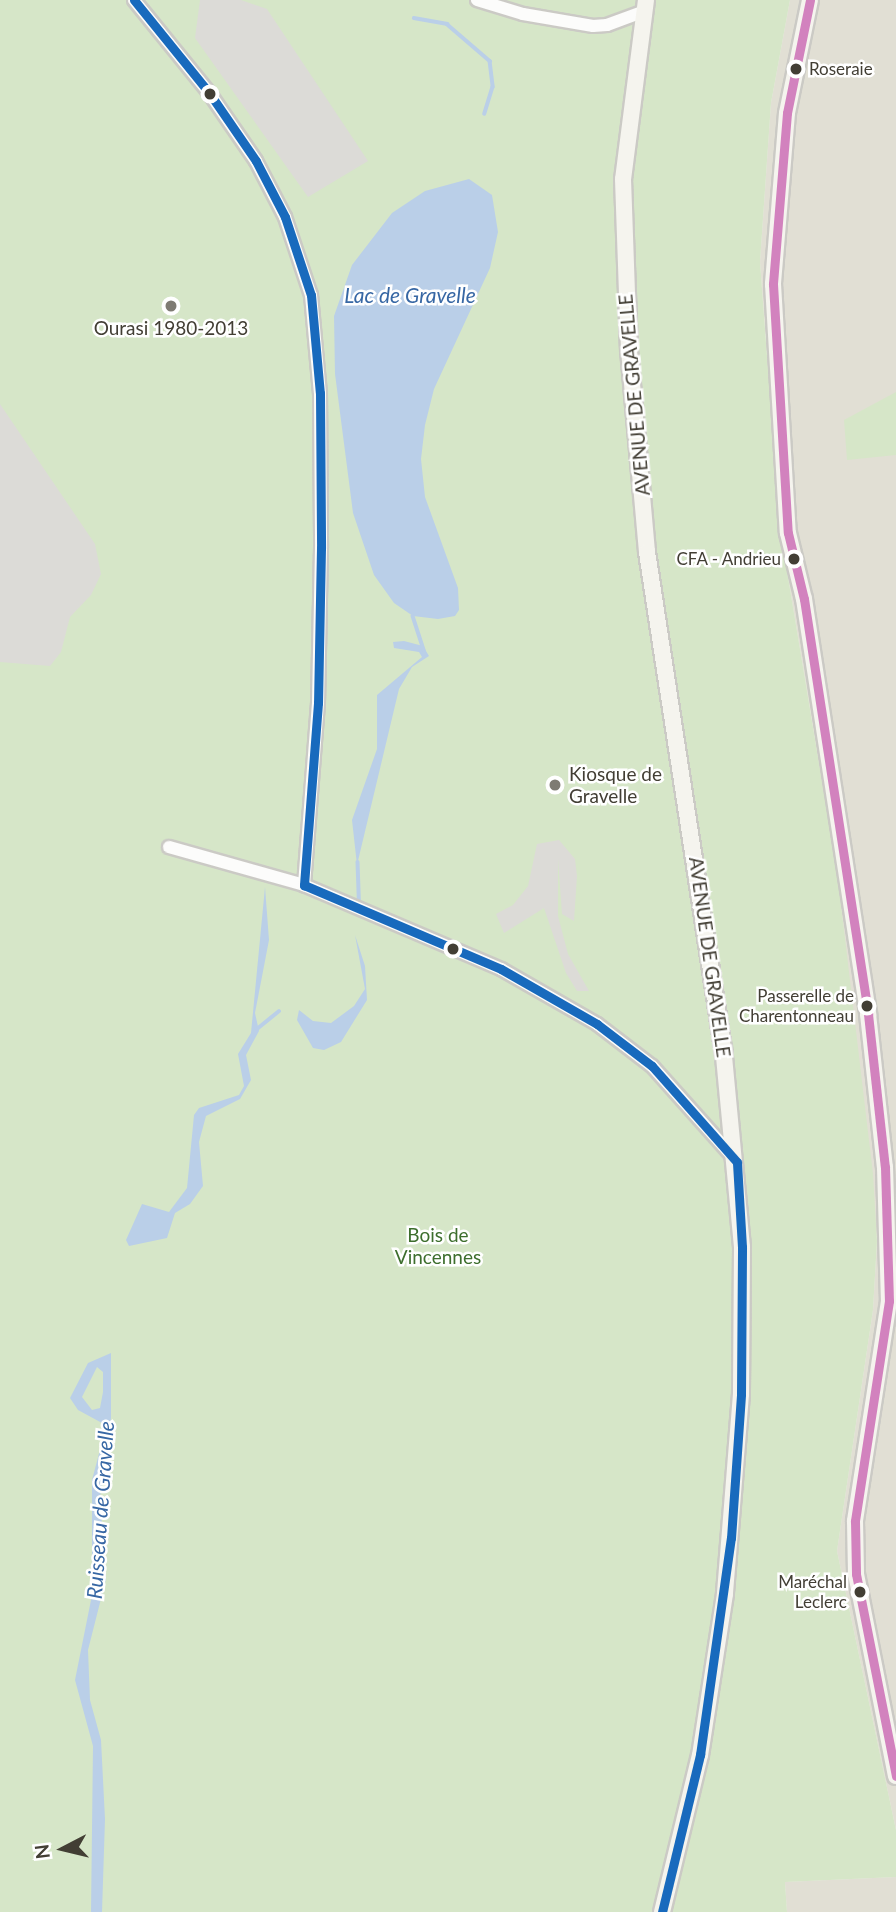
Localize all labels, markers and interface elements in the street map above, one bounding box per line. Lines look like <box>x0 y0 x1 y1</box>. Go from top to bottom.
place label: Roseraie <box>809 59 873 79</box>
marker: Roseraie <box>789 62 803 76</box>
unlabelled marker <box>203 87 217 101</box>
water label: Lac de Gravelle <box>344 282 476 308</box>
street label: AVENUE DE GRAVELLE <box>614 293 654 497</box>
marker: Ourasi 1980-2013 <box>163 298 179 314</box>
place label: Ourasi 1980-2013 <box>94 317 248 339</box>
place label: CFA - Andrieu <box>675 549 781 569</box>
marker: CFA - Andrieu <box>787 552 801 566</box>
place label: Kiosque de Gravelle <box>569 763 662 807</box>
marker: Kiosque de Gravelle <box>547 777 563 793</box>
street label: AVENUE DE GRAVELLE <box>685 855 735 1059</box>
unlabelled marker <box>446 942 460 956</box>
place label: Passerelle de Charentonneau <box>739 986 854 1026</box>
marker: Passerelle de Charentonneau <box>860 999 874 1013</box>
park label: Bois de Vincennes <box>395 1224 481 1268</box>
water label: Ruisseau de Gravelle <box>81 1420 119 1600</box>
place label: Maréchal Leclerc <box>778 1572 847 1612</box>
marker: Maréchal Leclerc <box>853 1585 867 1599</box>
north arrow <box>28 1814 98 1884</box>
text: N <box>29 1843 54 1860</box>

